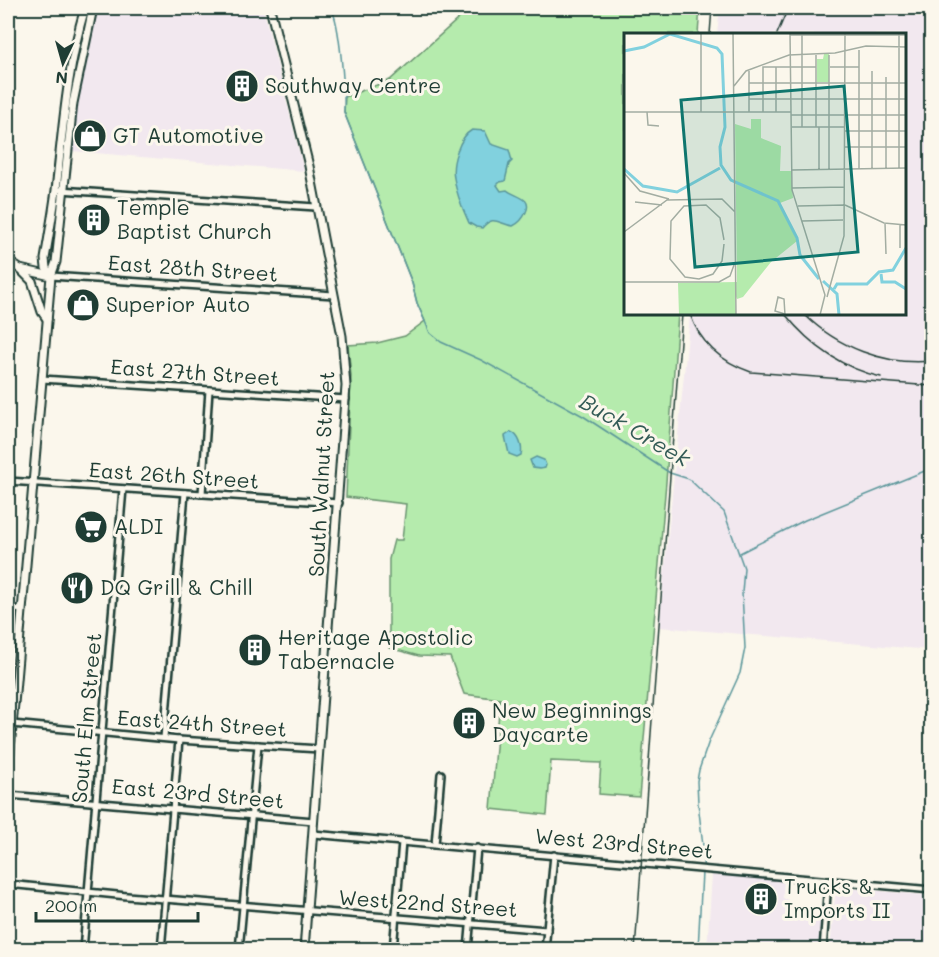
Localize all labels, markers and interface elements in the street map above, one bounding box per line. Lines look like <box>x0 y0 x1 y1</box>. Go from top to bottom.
north arrow <box>33 33 93 93</box>
inset map <box>624 33 906 315</box>
text: N <box>55 67 69 89</box>
building icon: Southway Centre <box>224 68 260 104</box>
place label: Southway Centre <box>265 71 441 98</box>
shop icon: GT Automotive <box>72 118 108 154</box>
place label: GT Automotive <box>113 121 264 148</box>
place label: Temple Baptist Church <box>117 193 271 244</box>
building icon: Temple Baptist Church <box>76 202 112 238</box>
street label: East 28th Street <box>107 248 279 287</box>
shop icon: Superior Auto <box>65 287 101 323</box>
place label: Superior Auto <box>106 290 250 317</box>
street label: East 27th Street <box>110 352 280 391</box>
street label: South Walnut Street <box>302 370 339 578</box>
water label: Buck Creek <box>575 386 697 474</box>
street label: East 26th Street <box>88 455 260 494</box>
supermarket icon: ALDI <box>73 509 109 545</box>
place label: ALDI <box>114 512 163 539</box>
restaurant icon: DQ Grill & Chill <box>59 570 95 606</box>
place label: DQ Grill & Chill <box>100 573 253 600</box>
place label: Heritage Apostolic Tabernacle <box>278 623 473 674</box>
street label: South Elm Street <box>65 631 106 804</box>
building icon: Heritage Apostolic Tabernacle <box>237 632 273 668</box>
place label: New Beginnings Daycarte <box>492 696 652 747</box>
street label: East 24th Street <box>116 703 288 742</box>
building icon: New Beginnings Daycarte <box>451 705 487 741</box>
street label: East 23rd Street <box>111 772 285 813</box>
street label: West 23rd Street <box>534 821 714 864</box>
place label: Trucks & Imports II <box>784 872 890 923</box>
building icon: Trucks & Imports II <box>743 881 779 917</box>
street label: West 22nd Street <box>338 883 519 922</box>
scale bar <box>36 885 198 923</box>
text: 200 m <box>45 893 97 917</box>

